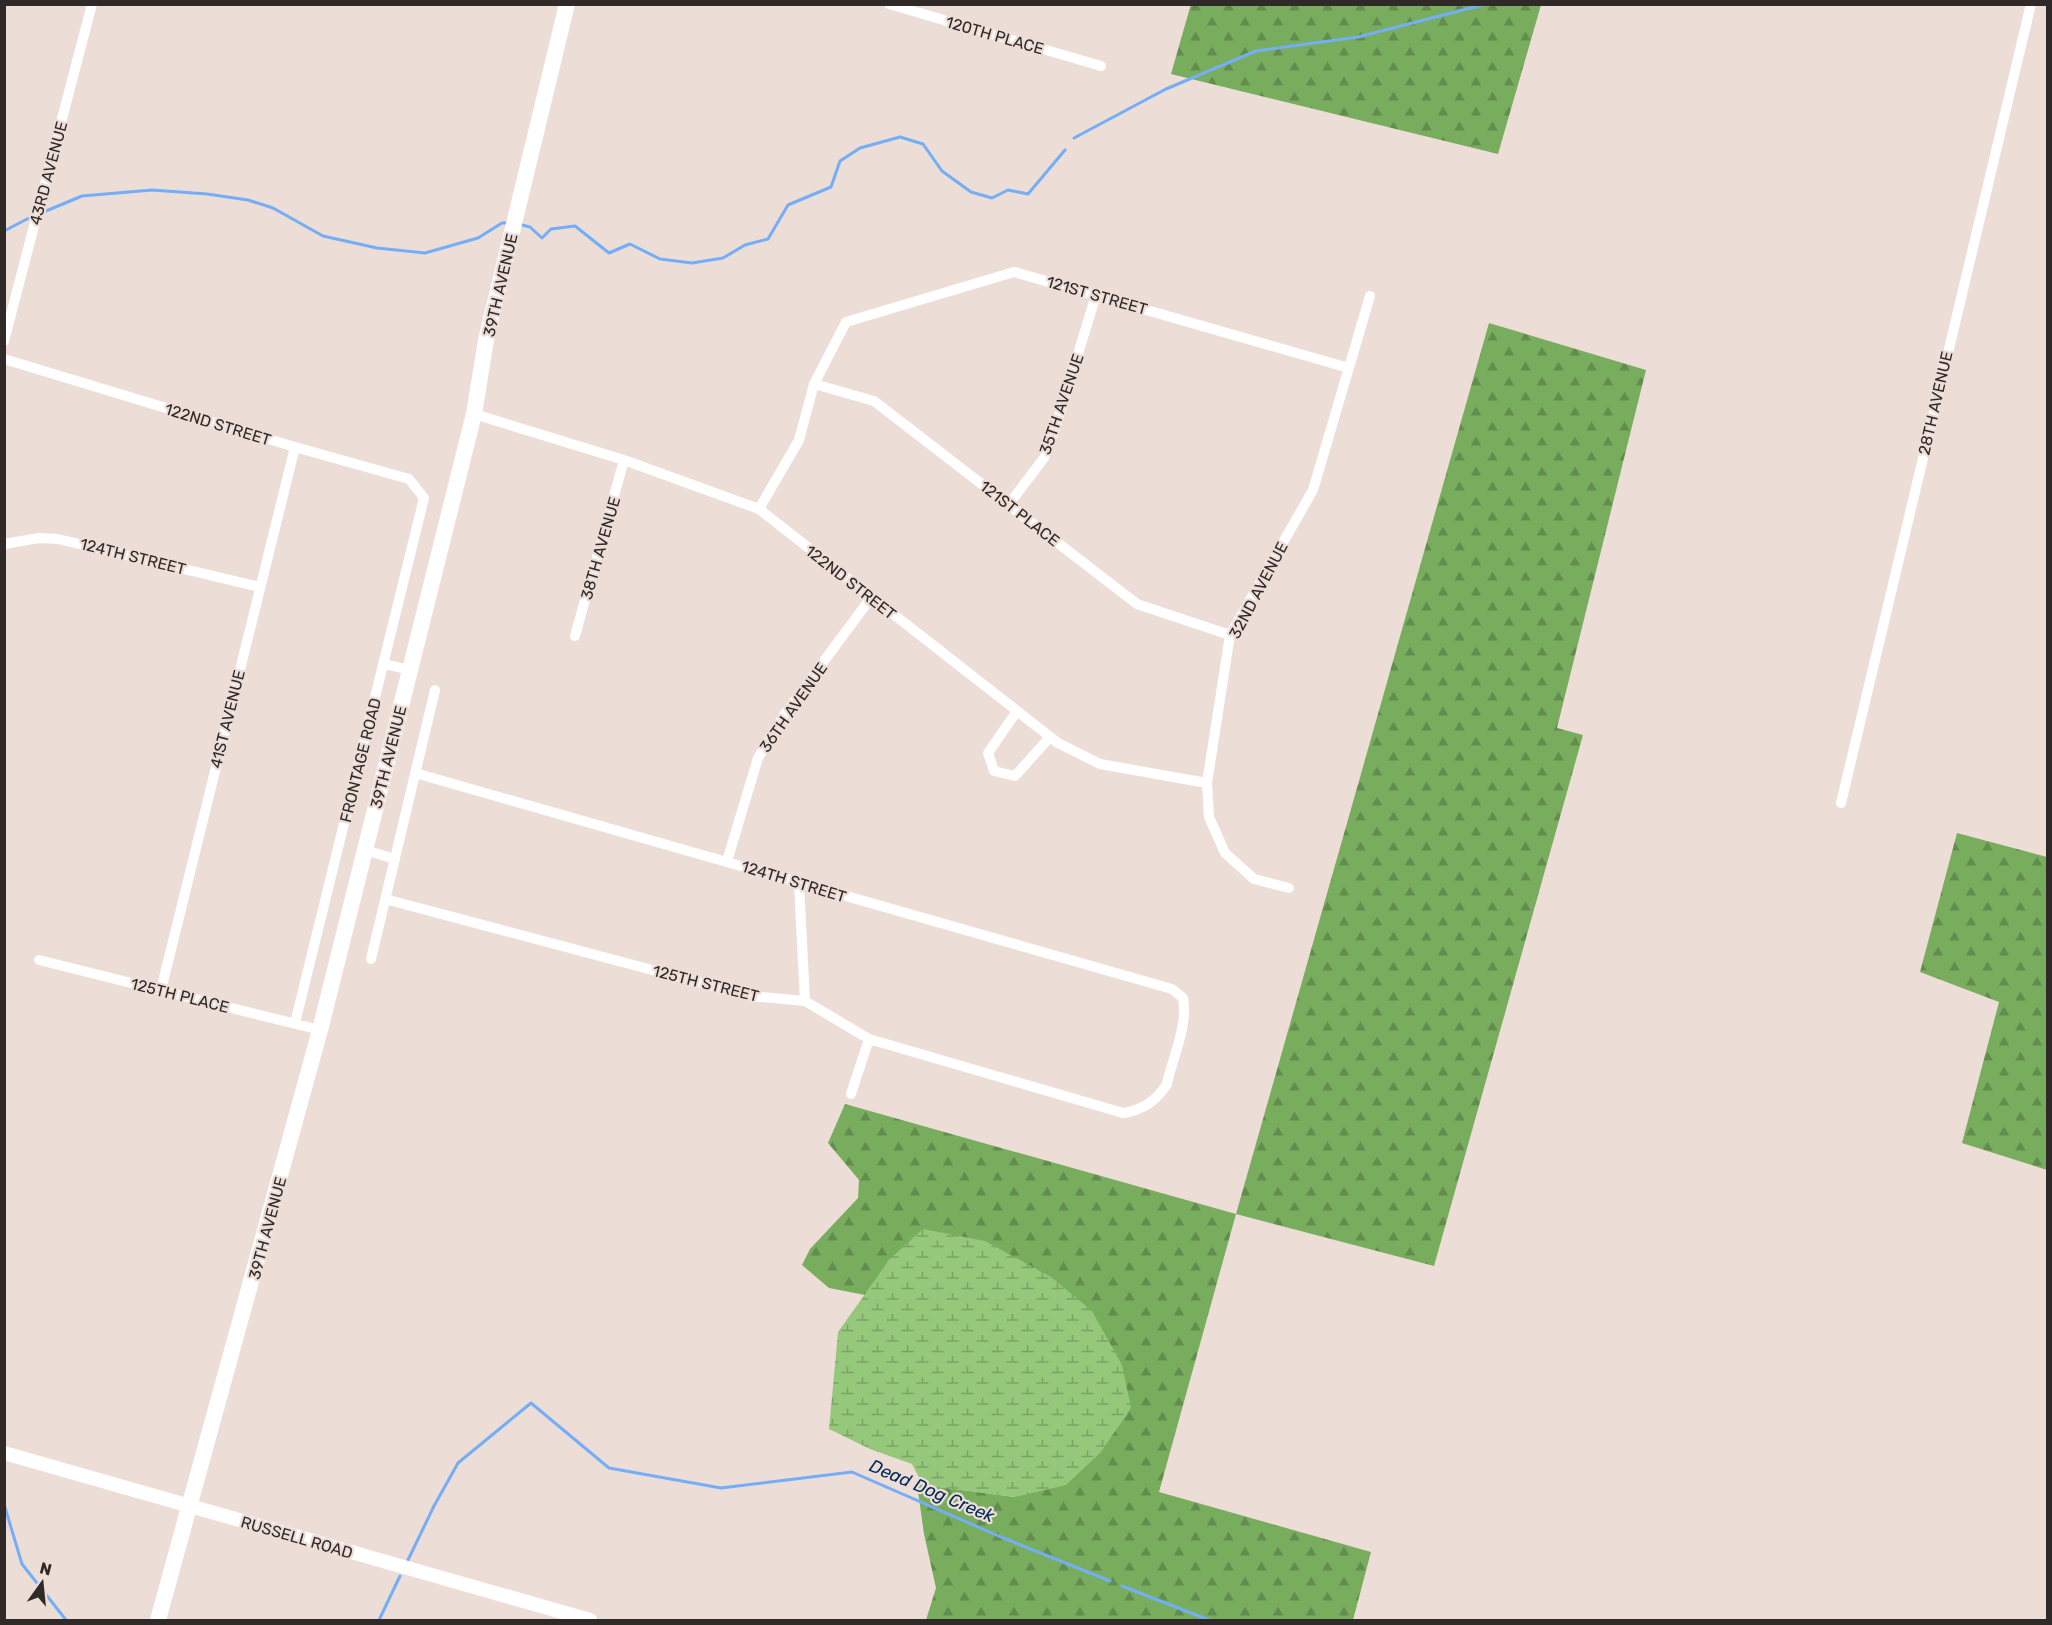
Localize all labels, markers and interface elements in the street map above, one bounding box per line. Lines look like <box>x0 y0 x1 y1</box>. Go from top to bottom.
street label: 120TH PLACE <box>944 12 1046 59</box>
street label: 43RD AVENUE <box>25 119 71 227</box>
street label: 39TH AVENUE <box>479 232 522 339</box>
street label: 121ST STREET <box>1044 272 1149 319</box>
street label: 28TH AVENUE <box>1914 349 1957 457</box>
street label: 35TH AVENUE <box>1035 351 1088 457</box>
street label: 122ND STREET <box>163 399 273 450</box>
street label: 121ST PLACE <box>976 476 1063 550</box>
street label: 38TH AVENUE <box>577 495 624 602</box>
street label: 124TH STREET <box>78 534 188 579</box>
street label: 32ND AVENUE <box>1225 539 1292 642</box>
street label: 122ND STREET <box>802 541 900 624</box>
street label: 36TH AVENUE <box>756 659 831 756</box>
street label: 41ST AVENUE <box>206 668 249 770</box>
street label: FRONTAGE ROAD <box>336 696 385 824</box>
street label: 39TH AVENUE <box>367 704 410 811</box>
street label: 124TH STREET <box>739 857 849 906</box>
street label: 125TH STREET <box>651 961 761 1006</box>
street label: 125TH PLACE <box>129 974 231 1017</box>
street label: 39TH AVENUE <box>245 1175 290 1282</box>
water label: Dead Dog Creek <box>866 1455 999 1528</box>
street label: RUSSELL ROAD <box>239 1512 355 1563</box>
north arrow <box>12 1553 72 1613</box>
text: N <box>38 1558 54 1580</box>

